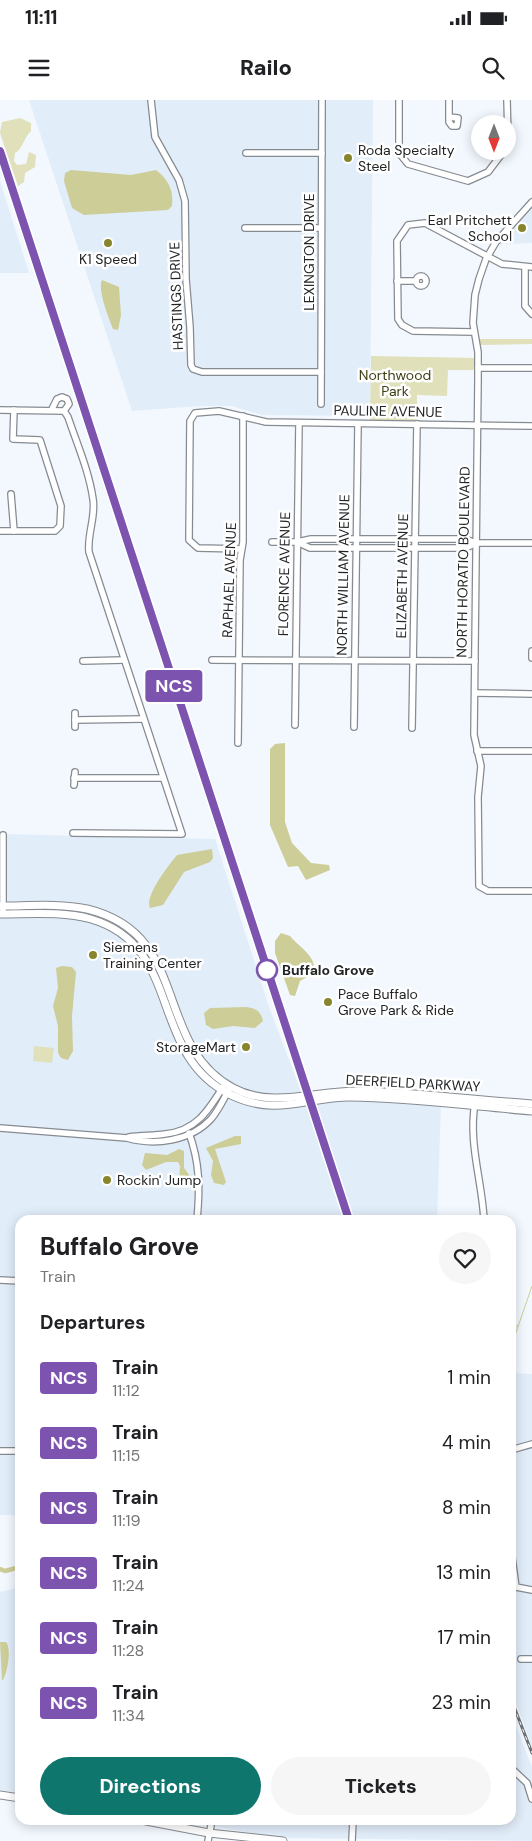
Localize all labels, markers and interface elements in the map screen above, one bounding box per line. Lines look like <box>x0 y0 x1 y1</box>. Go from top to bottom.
text: 11:11 <box>25 5 58 30</box>
text: Railo <box>240 53 292 82</box>
icon: menu <box>25 54 53 82</box>
icon: search <box>479 54 507 82</box>
north arrow <box>471 115 516 160</box>
map controls <box>471 115 516 160</box>
place label: Roda Specialty Steel <box>358 141 455 175</box>
marker: Roda Specialty Steel <box>342 152 354 164</box>
street label: LEXINGTON DRIVE <box>300 193 318 311</box>
place label: Earl Pritchett School <box>428 211 512 245</box>
marker: Earl Pritchett School <box>516 222 528 234</box>
marker: K1 Speed <box>102 237 114 249</box>
street label: HASTINGS DRIVE <box>165 241 187 351</box>
place label: K1 Speed <box>79 250 137 268</box>
park label: Northwood Park <box>359 366 431 400</box>
street label: PAULINE AVENUE <box>333 401 443 421</box>
street label: NORTH HORATIO BOULEVARD <box>452 466 474 658</box>
street label: NORTH WILLIAM AVENUE <box>333 494 353 656</box>
street label: FLORENCE AVENUE <box>274 512 294 636</box>
street label: ELIZABETH AVENUE <box>392 513 412 639</box>
street label: RAPHAEL AVENUE <box>218 522 240 638</box>
line badge: NCS <box>145 670 203 702</box>
text: NCS <box>155 674 193 698</box>
place label: Siemens Training Center <box>103 938 202 972</box>
marker: Siemens Training Center <box>87 949 99 961</box>
marker: Buffalo Grove <box>256 959 278 981</box>
place label: Buffalo Grove <box>282 961 374 979</box>
place label: Pace Buffalo Grove Park & Ride <box>338 985 454 1019</box>
marker: Pace Buffalo Grove Park & Ride <box>322 996 334 1008</box>
place label: StorageMart <box>156 1038 236 1056</box>
marker: StorageMart <box>240 1041 252 1053</box>
street label: DEERFIELD PARKWAY <box>345 1070 481 1096</box>
place label: Rockin' Jump <box>117 1171 201 1189</box>
marker: Rockin' Jump <box>101 1174 113 1186</box>
text: Buffalo Grove <box>40 1231 199 1262</box>
button: heart <box>439 1232 491 1284</box>
text: Train <box>40 1266 76 1287</box>
text: Departures <box>40 1310 145 1335</box>
text: Train <box>112 1355 159 1380</box>
text: 1 min <box>448 1365 491 1390</box>
text: NCS <box>50 1366 87 1390</box>
text: 11:12 <box>112 1380 140 1401</box>
text: Train <box>112 1420 159 1445</box>
text: 4 min <box>442 1430 491 1455</box>
text: NCS <box>50 1431 87 1455</box>
text: 11:15 <box>112 1445 140 1466</box>
text: Train <box>112 1485 159 1510</box>
text: 8 min <box>442 1495 491 1520</box>
text: NCS <box>50 1496 87 1520</box>
text: 11:19 <box>112 1510 141 1531</box>
text: Train <box>112 1550 159 1575</box>
text: 13 min <box>436 1560 491 1585</box>
text: NCS <box>50 1561 87 1585</box>
text: 11:24 <box>112 1575 144 1596</box>
text: Train <box>112 1615 159 1640</box>
text: 17 min <box>437 1625 491 1650</box>
text: NCS <box>50 1626 87 1650</box>
text: 11:28 <box>112 1640 144 1661</box>
text: Train <box>112 1680 159 1705</box>
text: 23 min <box>431 1690 491 1715</box>
text: NCS <box>50 1691 87 1715</box>
text: 11:34 <box>112 1705 145 1726</box>
button: Directions <box>40 1757 261 1815</box>
button: Tickets <box>271 1757 491 1815</box>

